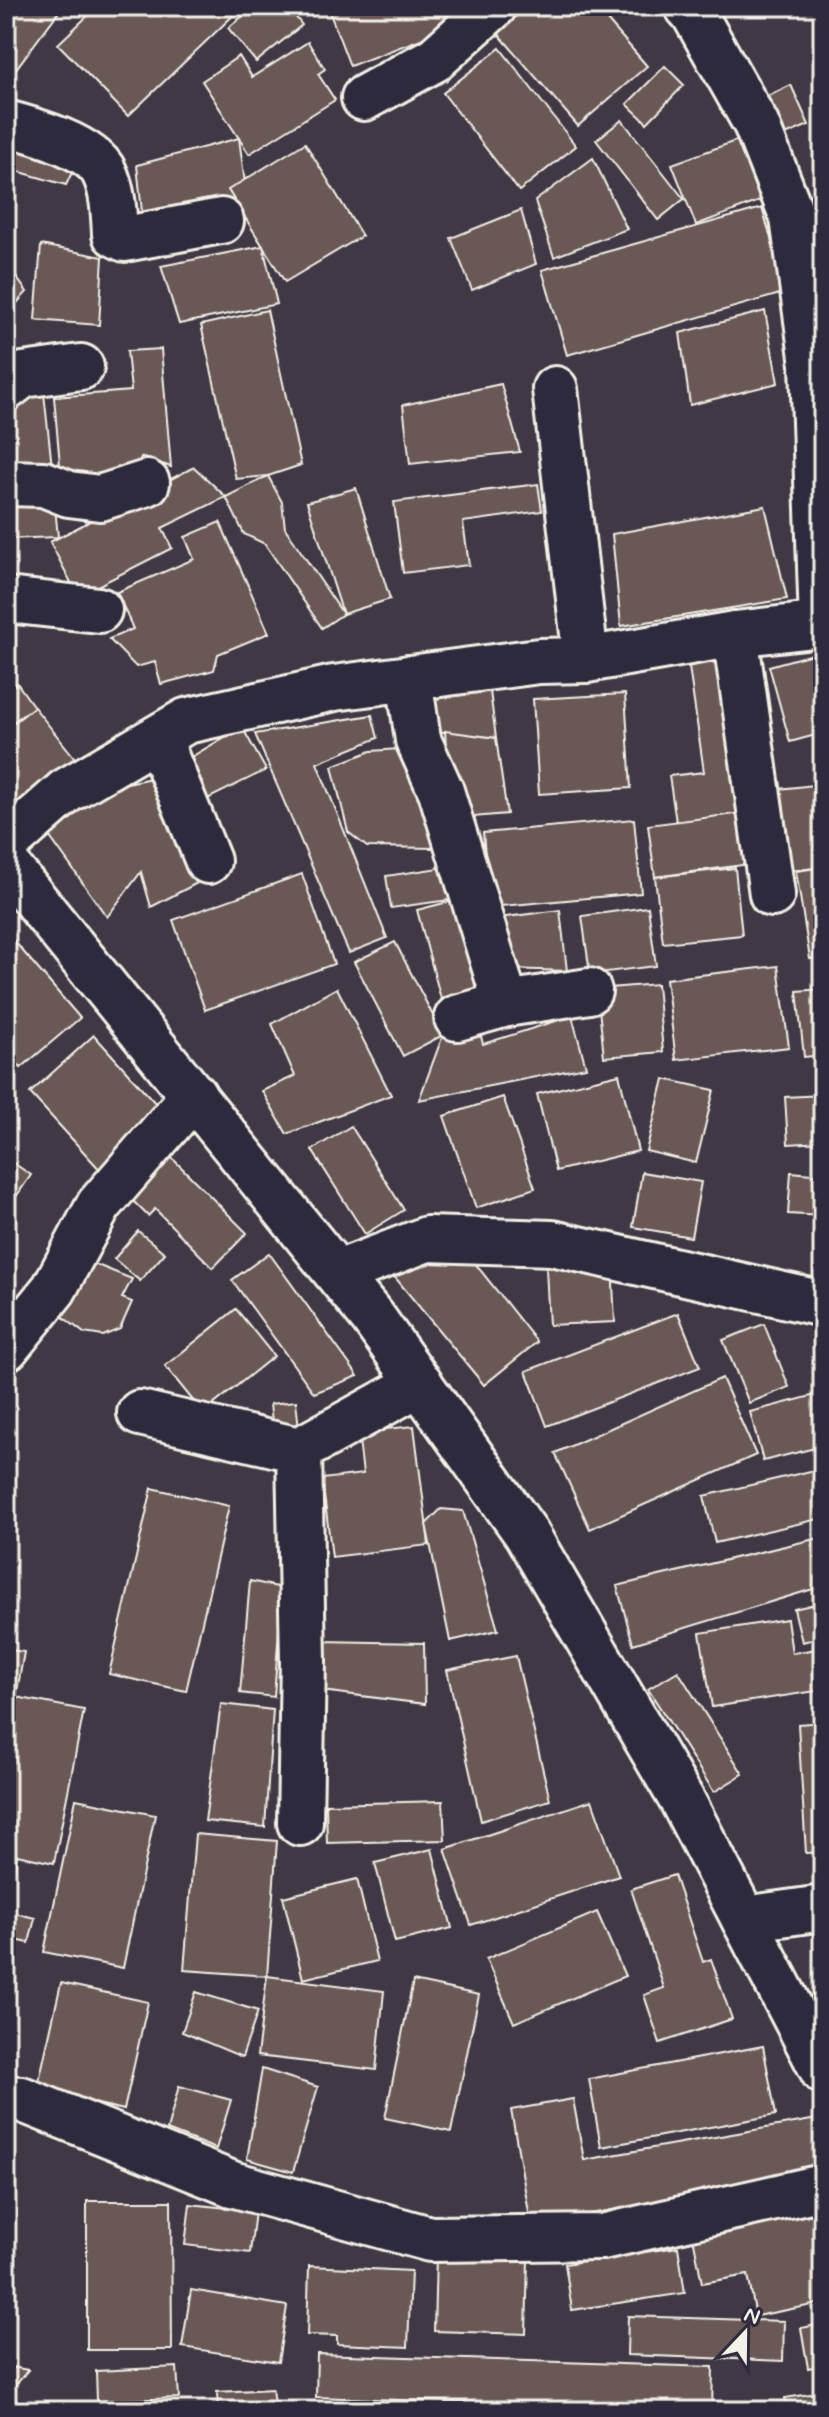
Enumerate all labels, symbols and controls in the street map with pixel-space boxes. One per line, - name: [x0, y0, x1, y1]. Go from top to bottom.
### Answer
- north arrow: [705, 2293, 785, 2373]
- text: N: [740, 2301, 764, 2332]

